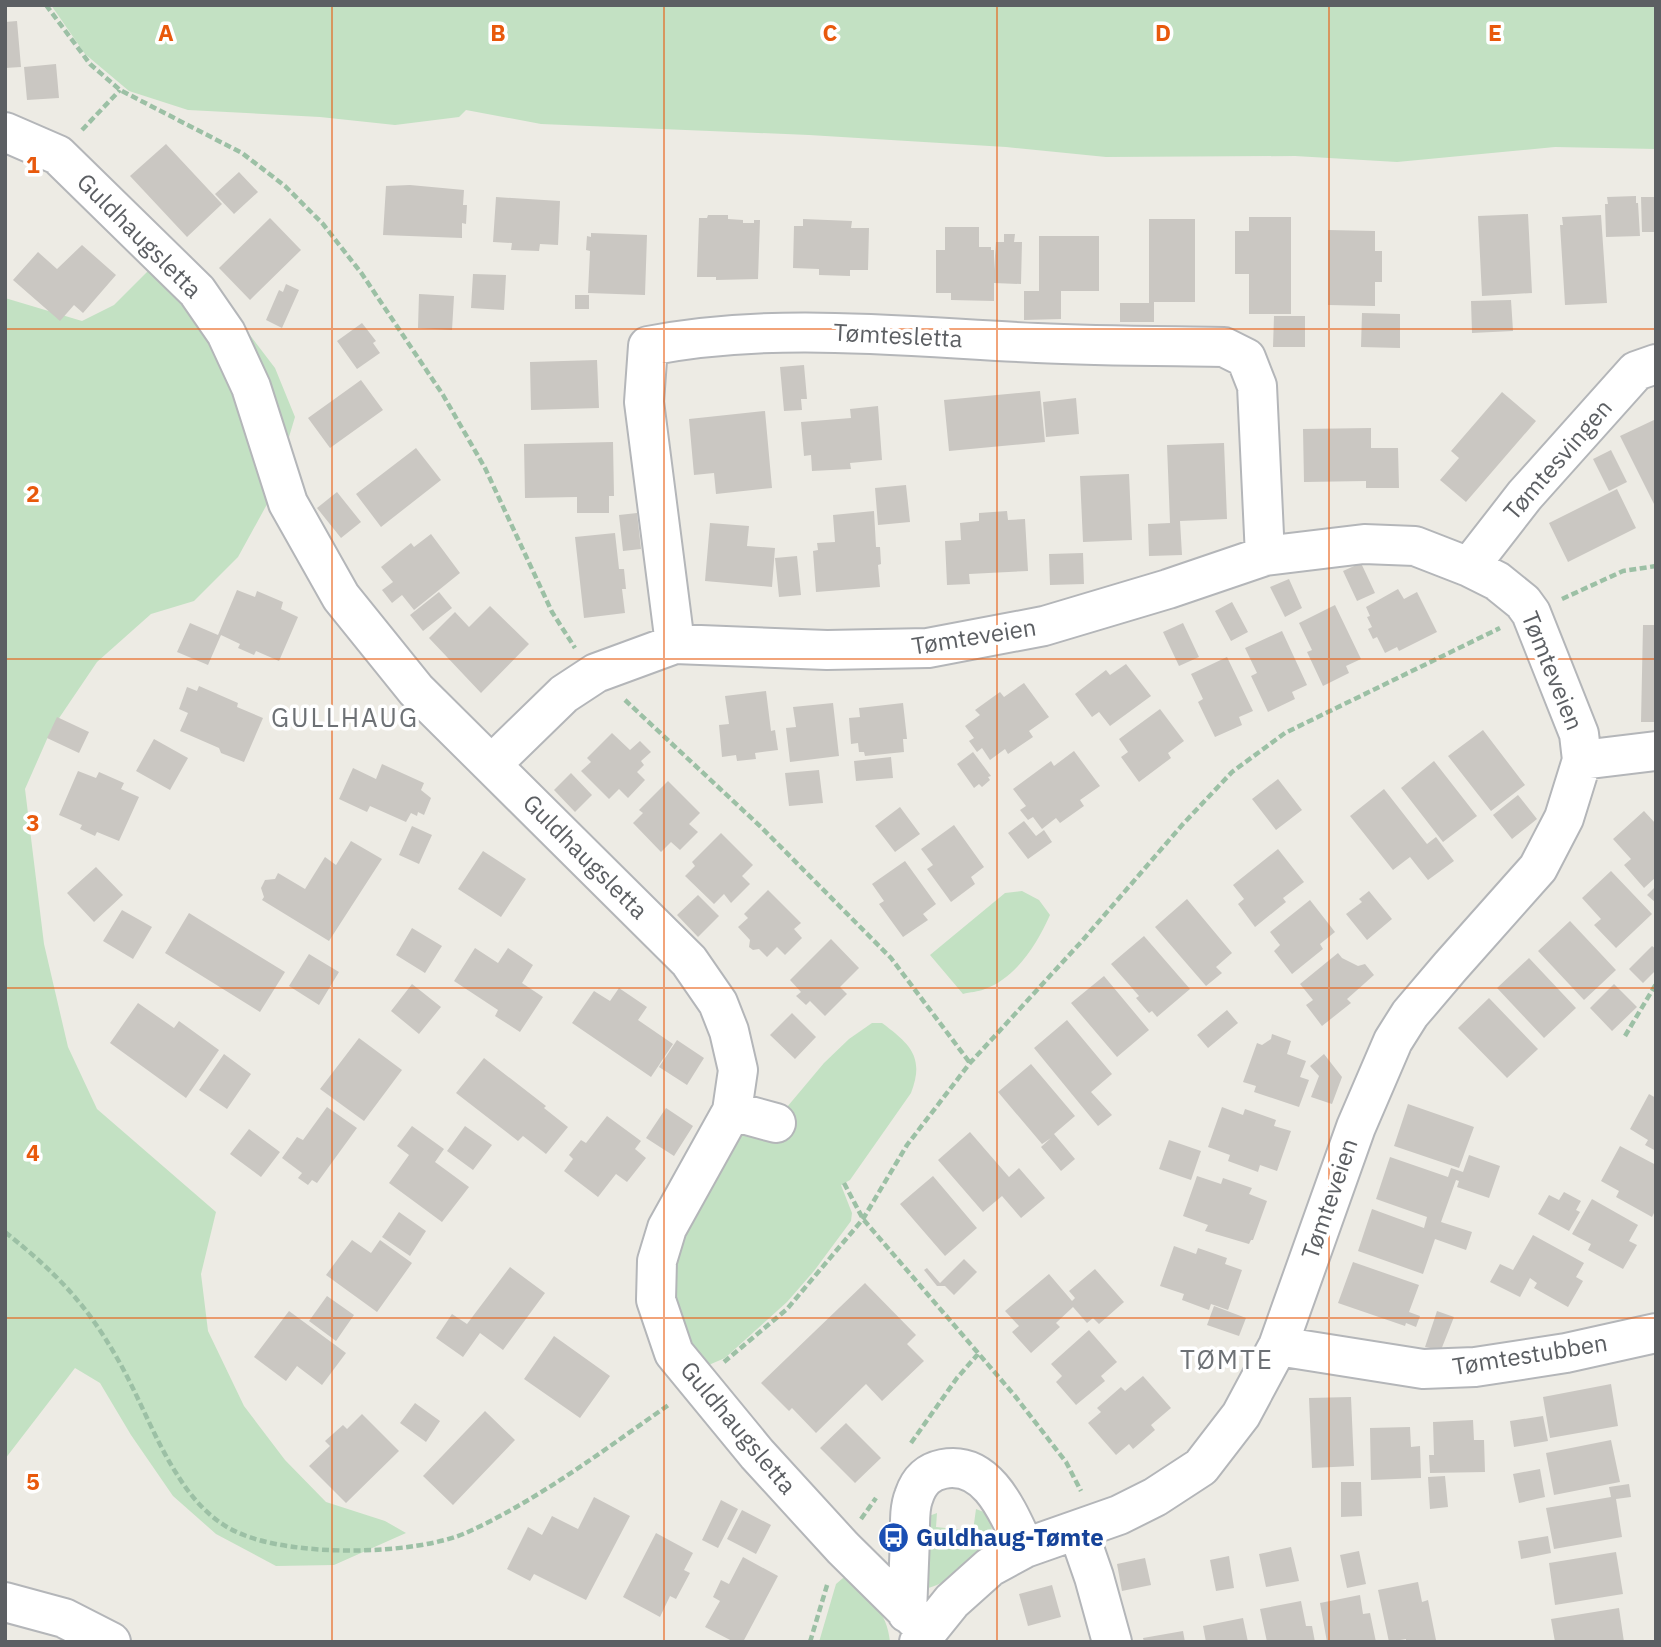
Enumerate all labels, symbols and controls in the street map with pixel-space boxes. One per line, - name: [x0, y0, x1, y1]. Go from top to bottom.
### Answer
- text: A: [158, 17, 174, 47]
- text: B: [490, 17, 506, 47]
- text: C: [823, 17, 838, 47]
- text: D: [1155, 17, 1171, 47]
- text: E: [1488, 17, 1502, 47]
- text: 1: [26, 149, 40, 179]
- street label: Guldhaugsletta: [70, 166, 209, 305]
- street label: Tømtesletta: [833, 316, 964, 354]
- street label: Tømtesvingen: [1496, 392, 1619, 527]
- text: 2: [26, 478, 40, 508]
- street label: Tømteveien: [1515, 606, 1591, 735]
- street label: Tømteveien: [909, 610, 1038, 662]
- district label: GULLHAUG: [271, 700, 419, 734]
- street label: Guldhaugsletta: [516, 787, 655, 926]
- text: 3: [26, 807, 40, 837]
- street label: Tømteveien: [1293, 1134, 1365, 1263]
- text: 4: [26, 1137, 40, 1167]
- street label: Tømtestubben: [1450, 1326, 1610, 1382]
- district label: TØMTE: [1180, 1342, 1274, 1376]
- street label: Guldhaugsletta: [674, 1354, 804, 1501]
- text: 5: [26, 1466, 40, 1496]
- bus stop icon: Guldhaug-Tømte: [876, 1521, 910, 1555]
- place label: Guldhaug-Tømte: [916, 1521, 1104, 1553]

